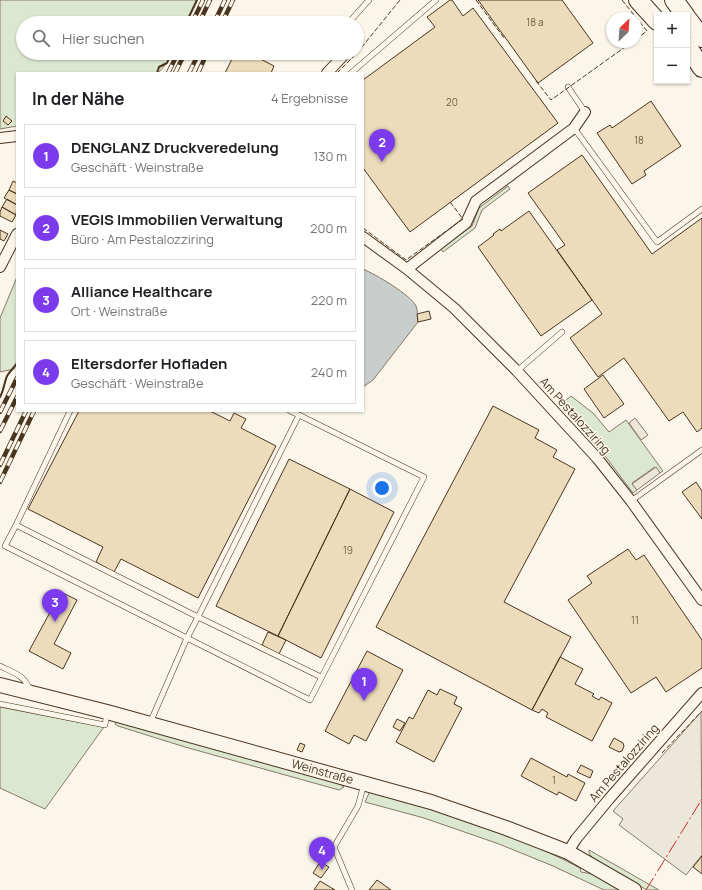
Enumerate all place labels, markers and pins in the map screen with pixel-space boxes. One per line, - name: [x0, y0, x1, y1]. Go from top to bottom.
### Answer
- pin: 2: [369, 129, 395, 162]
- pin: 3: [42, 589, 68, 622]
- pin: 1: [351, 668, 377, 701]
- pin: 4: [309, 837, 335, 870]

